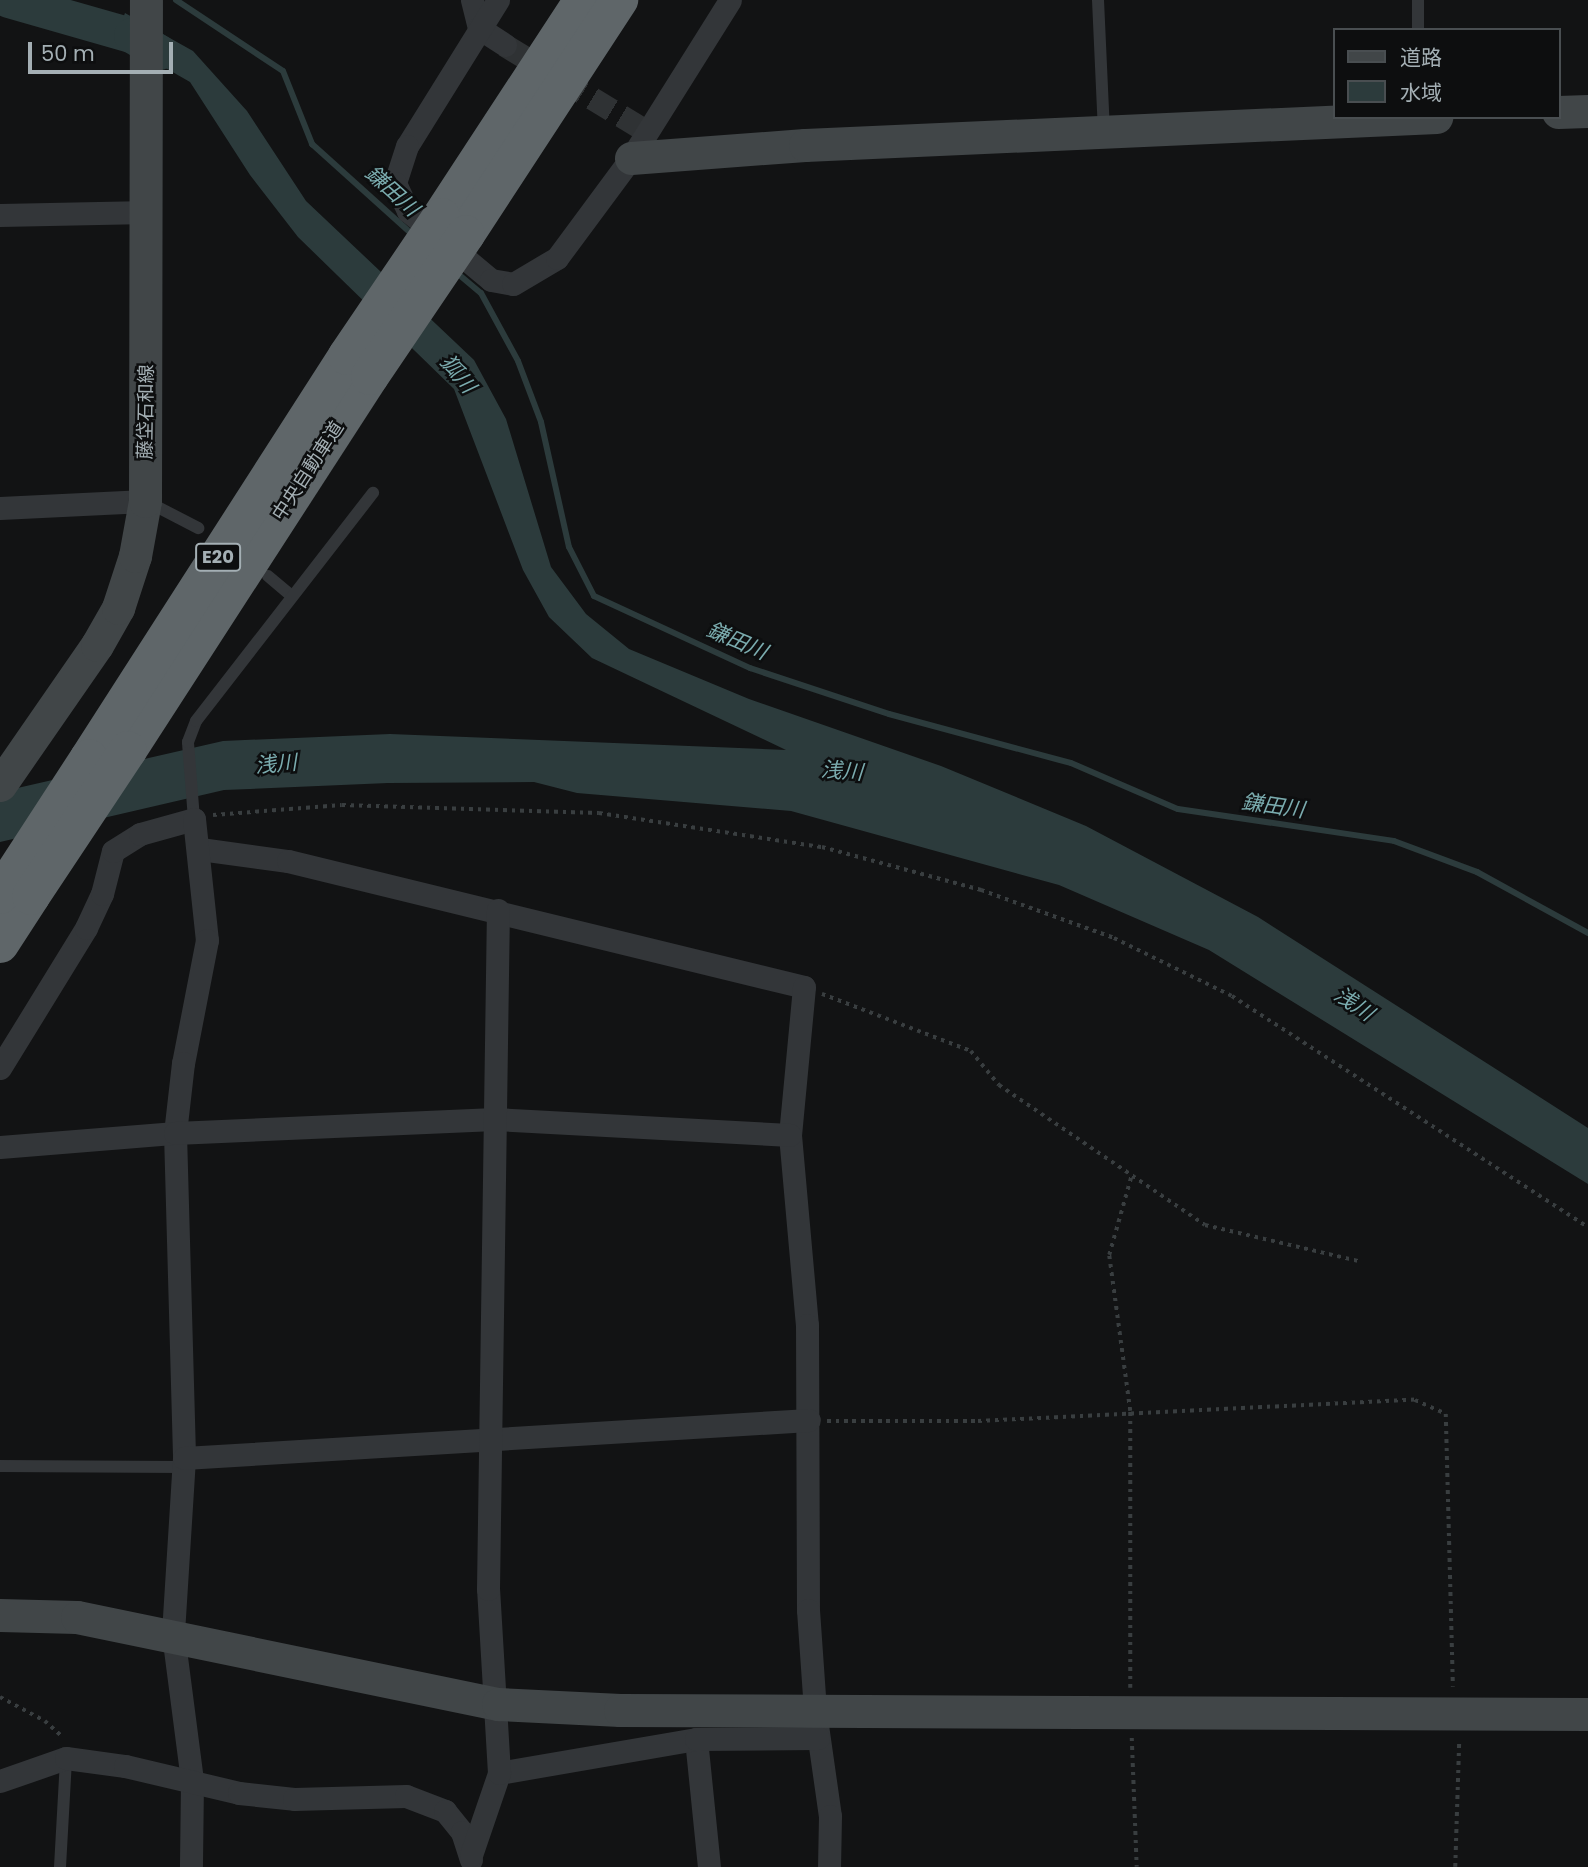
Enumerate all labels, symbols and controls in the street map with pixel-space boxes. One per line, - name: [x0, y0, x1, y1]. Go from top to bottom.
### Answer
- scale bar: [32, 28, 177, 72]
- legend: [1332, 28, 1560, 119]
- text: 50 m: [41, 39, 95, 68]
- text: 道路: [1400, 43, 1442, 72]
- text: 水域: [1400, 78, 1442, 107]
- water label: 鎌田川: [360, 161, 424, 221]
- water label: 狐川: [435, 350, 481, 398]
- street label: 藤垈石和線: [134, 364, 158, 460]
- street label: 中央自動車道: [267, 417, 349, 525]
- road number: E20: [194, 542, 242, 572]
- water label: 鎌田川: [703, 617, 771, 665]
- water label: 浅川: [254, 750, 298, 778]
- water label: 浅川: [820, 757, 864, 785]
- water label: 鎌田川: [1240, 789, 1306, 823]
- water label: 浅川: [1330, 982, 1378, 1026]

